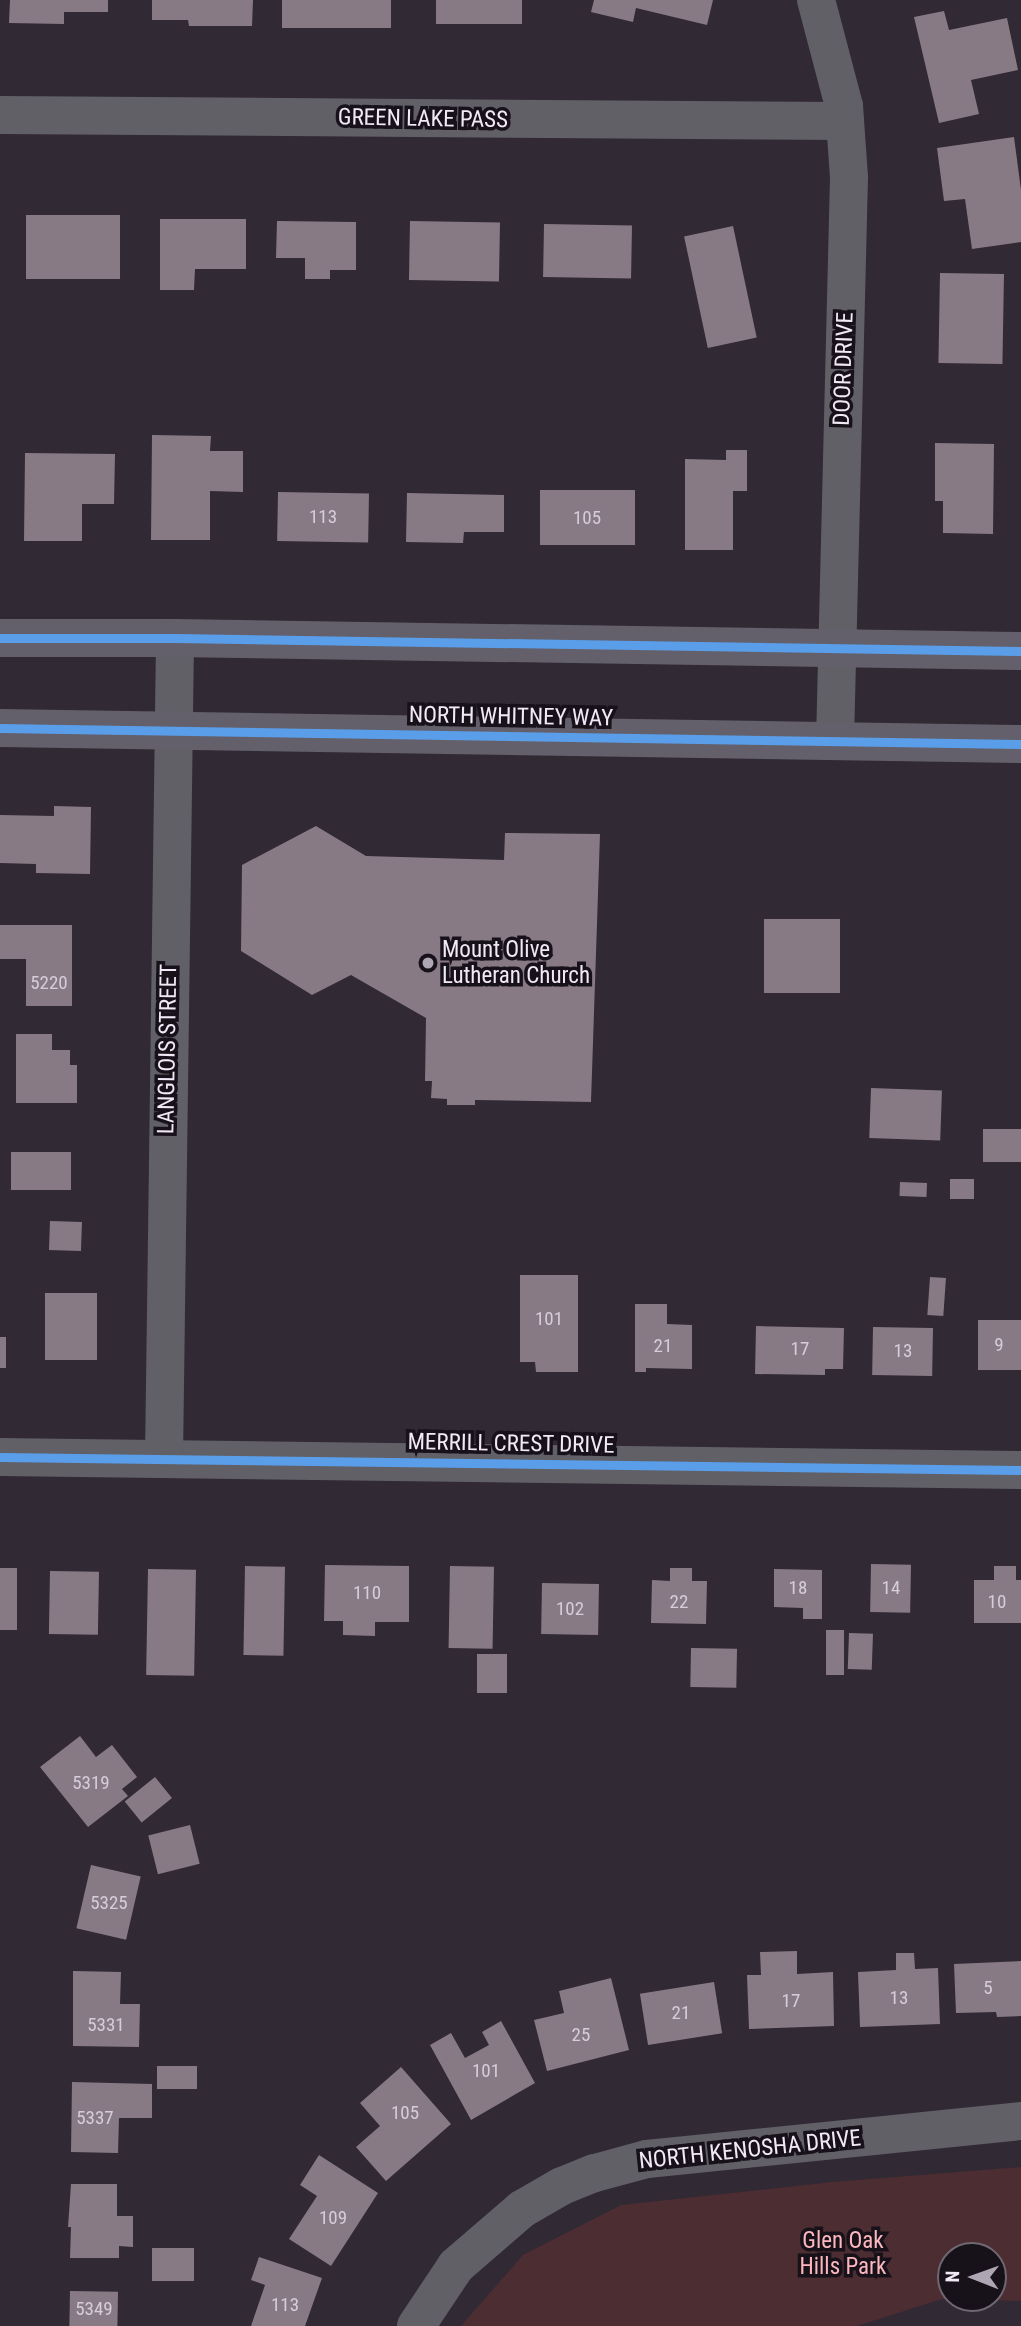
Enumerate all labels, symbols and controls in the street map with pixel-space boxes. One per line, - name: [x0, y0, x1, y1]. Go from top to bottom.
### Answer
- street label: GREEN LAKE PASS: [338, 104, 508, 134]
- street label: DOOR DRIVE: [828, 312, 860, 426]
- house number: 113: [309, 506, 337, 528]
- house number: 105: [573, 507, 601, 529]
- street label: NORTH WHITNEY WAY: [409, 701, 613, 733]
- place label: Mount Olive Lutheran Church: [442, 936, 590, 990]
- marker: Mount Olive Lutheran Church: [420, 955, 436, 971]
- street label: LANGLOIS STREET: [153, 964, 183, 1134]
- house number: 5220: [30, 972, 68, 994]
- house number: 101: [535, 1308, 563, 1330]
- house number: 9: [994, 1334, 1004, 1356]
- house number: 21: [654, 1335, 672, 1357]
- house number: 17: [791, 1338, 809, 1360]
- house number: 13: [894, 1340, 912, 1362]
- street label: MERRILL CREST DRIVE: [407, 1428, 615, 1460]
- house number: 18: [789, 1577, 807, 1599]
- house number: 14: [882, 1577, 900, 1599]
- house number: 110: [353, 1582, 381, 1604]
- house number: 22: [670, 1591, 688, 1613]
- house number: 10: [988, 1591, 1006, 1613]
- house number: 102: [556, 1598, 584, 1620]
- house number: 5319: [72, 1772, 110, 1794]
- house number: 5325: [90, 1892, 128, 1914]
- house number: 5: [983, 1977, 993, 1999]
- house number: 13: [890, 1987, 908, 2009]
- house number: 17: [782, 1990, 800, 2012]
- house number: 21: [672, 2002, 690, 2024]
- house number: 5331: [87, 2014, 125, 2036]
- house number: 25: [572, 2024, 590, 2046]
- house number: 101: [472, 2060, 500, 2082]
- house number: 105: [391, 2102, 419, 2124]
- house number: 5337: [76, 2107, 114, 2129]
- street label: NORTH KENOSHA DRIVE: [638, 2125, 862, 2175]
- house number: 109: [319, 2207, 347, 2229]
- park label: Glen Oak Hills Park: [800, 2227, 886, 2281]
- north arrow: [937, 2242, 1007, 2312]
- text: N: [941, 2271, 964, 2283]
- house number: 113: [271, 2294, 299, 2316]
- house number: 5349: [75, 2298, 113, 2320]

